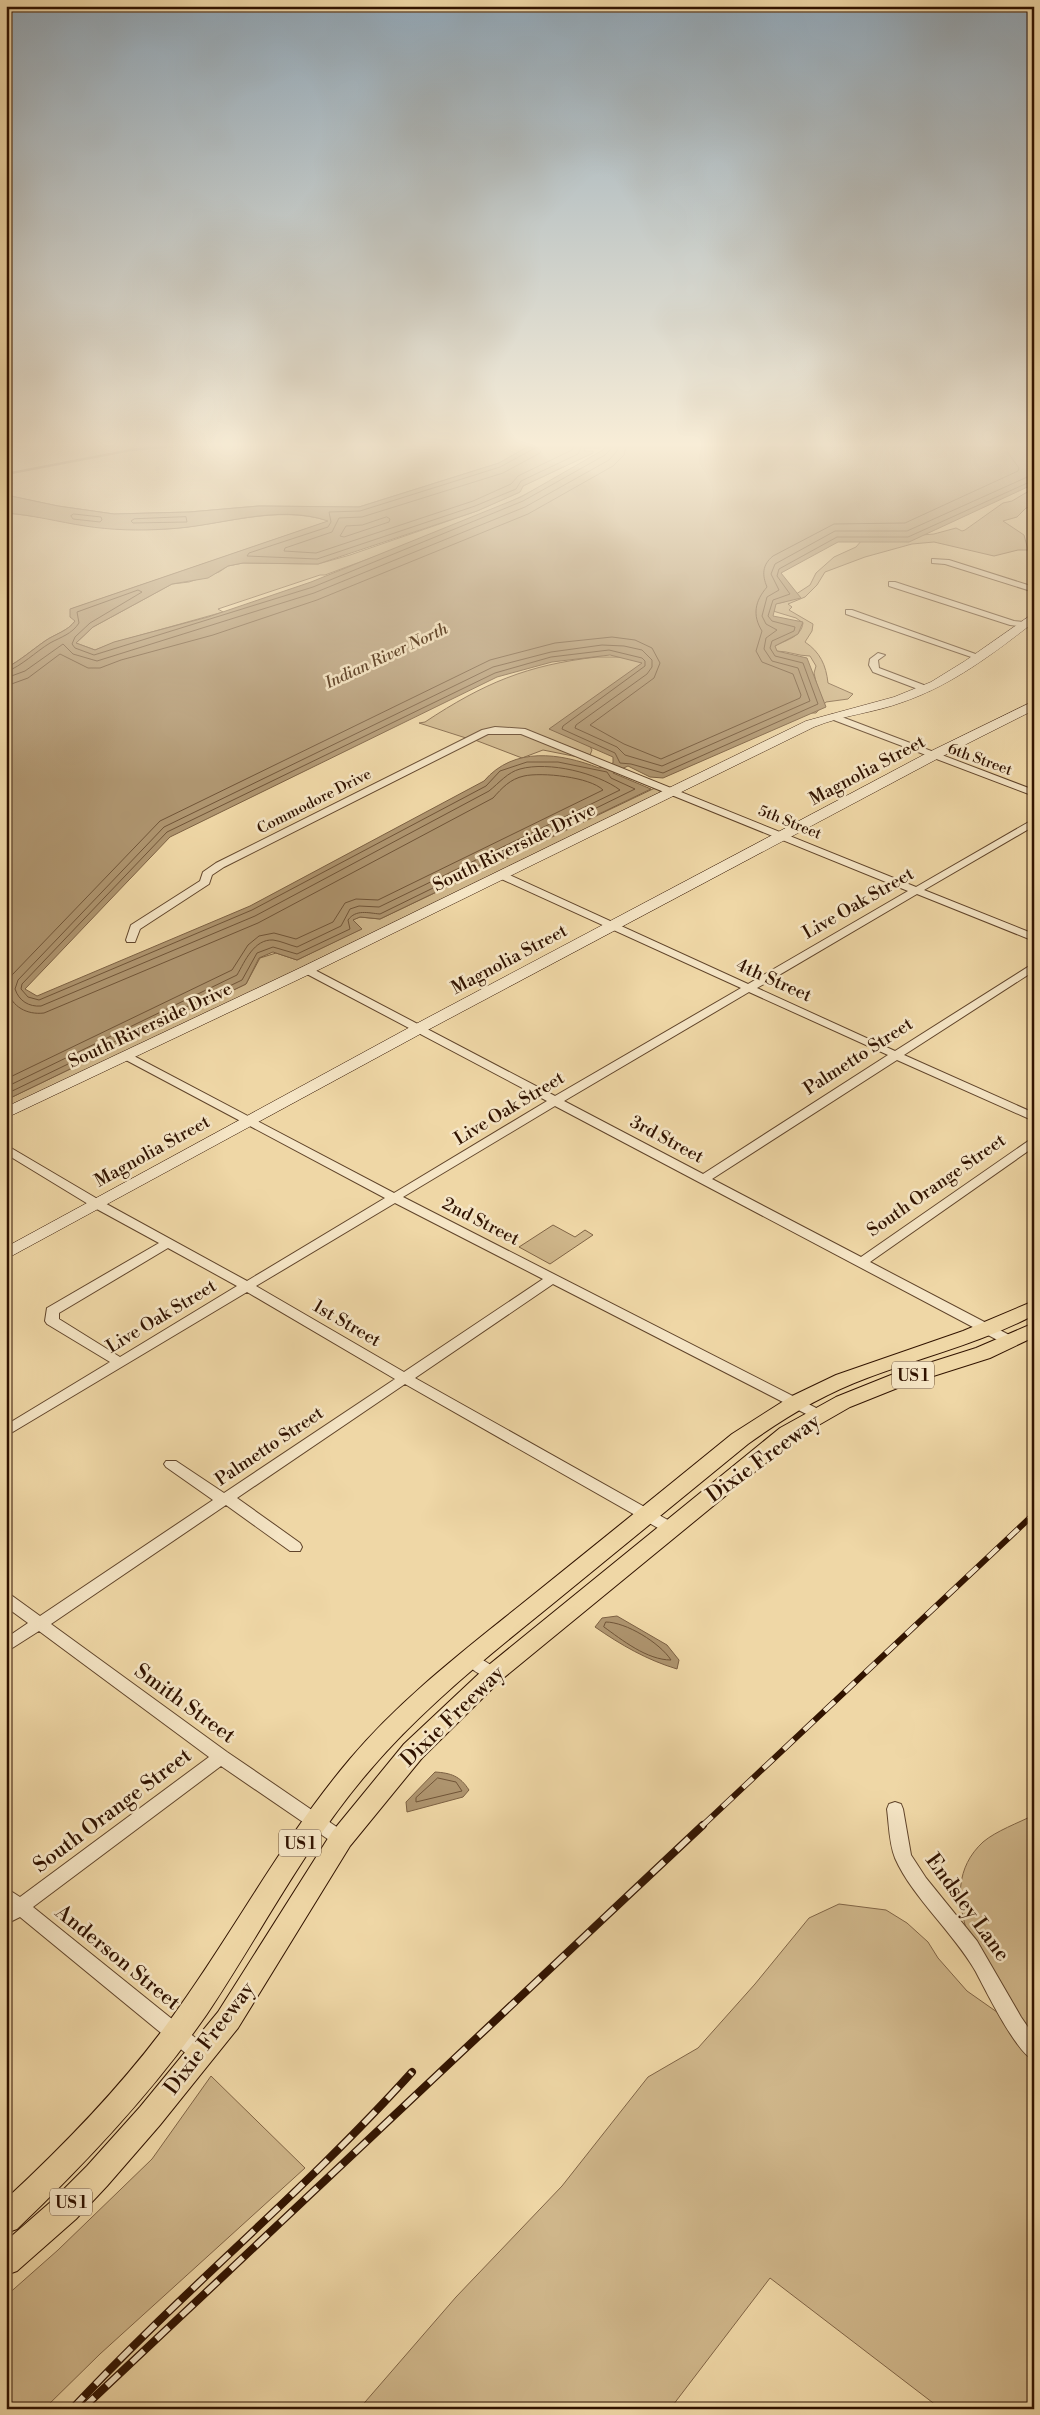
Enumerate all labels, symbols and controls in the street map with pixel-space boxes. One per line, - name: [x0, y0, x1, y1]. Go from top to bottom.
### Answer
- water label: Indian River North: [321, 619, 451, 693]
- street label: Magnolia Street: [805, 730, 930, 811]
- street label: 6th Street: [945, 739, 1015, 780]
- street label: Commodore Drive: [254, 764, 375, 838]
- street label: South Riverside Drive: [429, 798, 599, 897]
- street label: 5th Street: [755, 801, 825, 844]
- street label: Live Oak Street: [799, 862, 918, 945]
- street label: Magnolia Street: [447, 919, 572, 1000]
- street label: 4th Street: [732, 954, 816, 1008]
- street label: South Riverside Drive: [65, 977, 236, 1074]
- street label: Palmetto Street: [799, 1012, 918, 1100]
- street label: Live Oak Street: [450, 1066, 569, 1150]
- street label: Magnolia Street: [91, 1110, 214, 1193]
- street label: 3rd Street: [626, 1110, 708, 1169]
- street label: South Orange Street: [862, 1129, 1011, 1242]
- street label: 2nd Street: [438, 1192, 524, 1251]
- street label: Live Oak Street: [102, 1274, 221, 1358]
- street label: 1st Street: [309, 1295, 385, 1352]
- road number: US 1: [892, 1362, 934, 1388]
- street label: Palmetto Street: [211, 1401, 328, 1491]
- street label: Dixie Freeway: [701, 1408, 826, 1509]
- street label: Smith Street: [129, 1658, 241, 1750]
- street label: Dixie Freeway: [395, 1660, 511, 1773]
- street label: South Orange Street: [28, 1742, 197, 1879]
- road number: US 1: [279, 1830, 321, 1856]
- street label: Endsley Lane: [919, 1849, 1015, 1967]
- street label: Anderson Street: [49, 1899, 186, 2017]
- street label: Dixie Freeway: [159, 1976, 261, 2100]
- road number: US 1: [50, 2188, 92, 2216]

